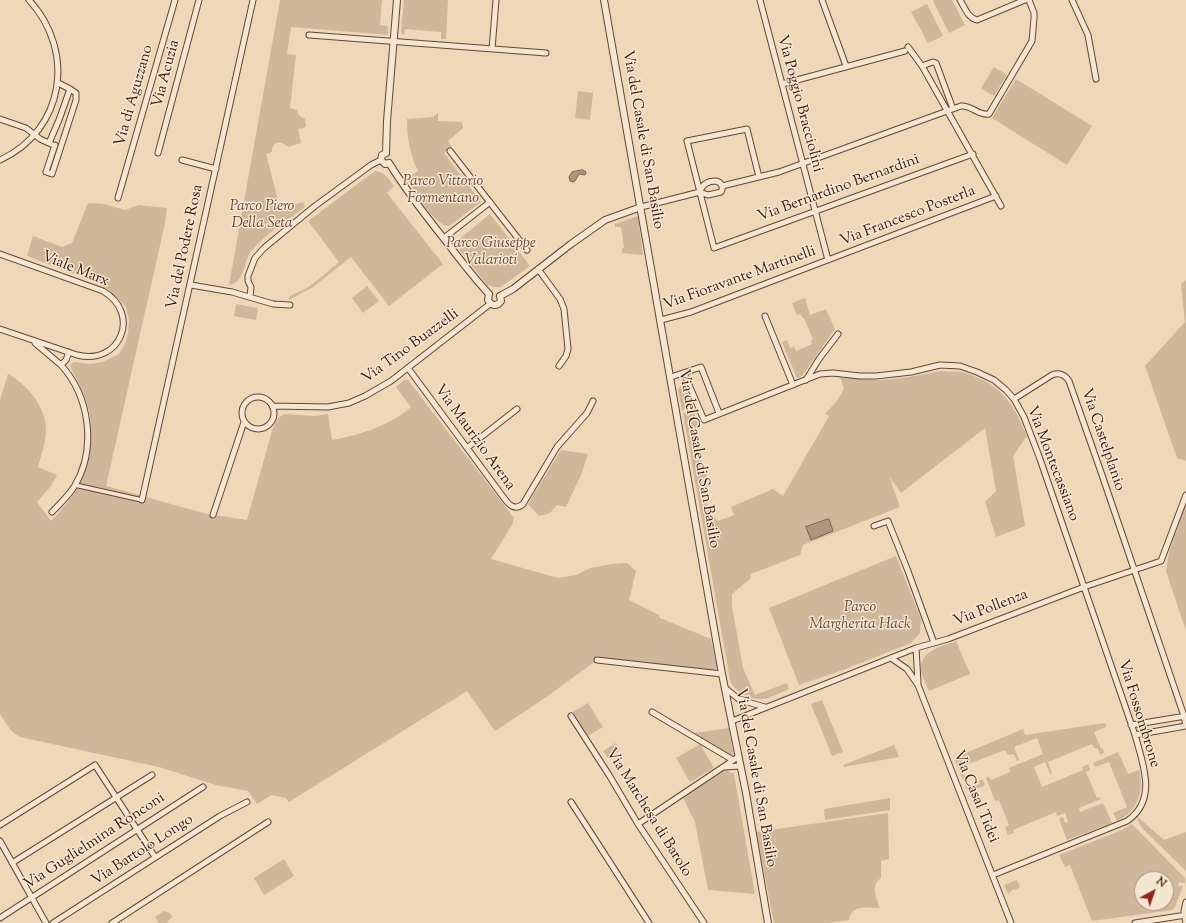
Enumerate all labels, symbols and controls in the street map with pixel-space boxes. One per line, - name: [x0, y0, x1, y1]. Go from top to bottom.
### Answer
- street label: Via Poggio Bracciolini: [772, 34, 826, 174]
- street label: Via Acuzia: [149, 38, 185, 110]
- street label: Via di Aguzzano: [112, 43, 158, 149]
- street label: Via del Casale di San Basilio: [617, 49, 667, 231]
- street label: Via Bernardino Bernardini: [756, 151, 922, 227]
- park label: Parco Vittorio Formentano: [403, 173, 483, 208]
- street label: Via del Podere Rosa: [164, 183, 208, 311]
- street label: Via Francesco Posterla: [838, 183, 978, 251]
- park label: Parco Piero Della Seta: [230, 198, 294, 233]
- park label: Parco Giuseppe Valarioti: [446, 235, 536, 270]
- street label: Via Fioravante Martinelli: [661, 243, 819, 315]
- street label: Viale Marx: [39, 248, 111, 292]
- street label: Via Tino Buazzelli: [359, 306, 463, 388]
- street label: Via del Casale di San Basilio: [673, 368, 723, 550]
- street label: Via Maurizio Arena: [430, 382, 518, 494]
- street label: Via Castelplanio: [1076, 387, 1128, 493]
- street label: Via Montecassiano: [1022, 404, 1082, 524]
- street label: Via Pollenza: [951, 587, 1031, 631]
- park label: Parco Margherita Hack: [809, 599, 911, 634]
- street label: Via Fossombrone: [1113, 658, 1163, 770]
- street label: Via del Casale di San Basilio: [730, 687, 780, 869]
- street label: Via Marchesa di Barolo: [601, 745, 695, 881]
- street label: Via Casal Tidei: [948, 748, 1002, 846]
- street label: Via Guglielmina Ronconi: [21, 790, 169, 894]
- street label: Via Bartolo Longo: [89, 811, 197, 891]
- north arrow: [1134, 871, 1174, 911]
- text: N: [1153, 874, 1170, 892]

